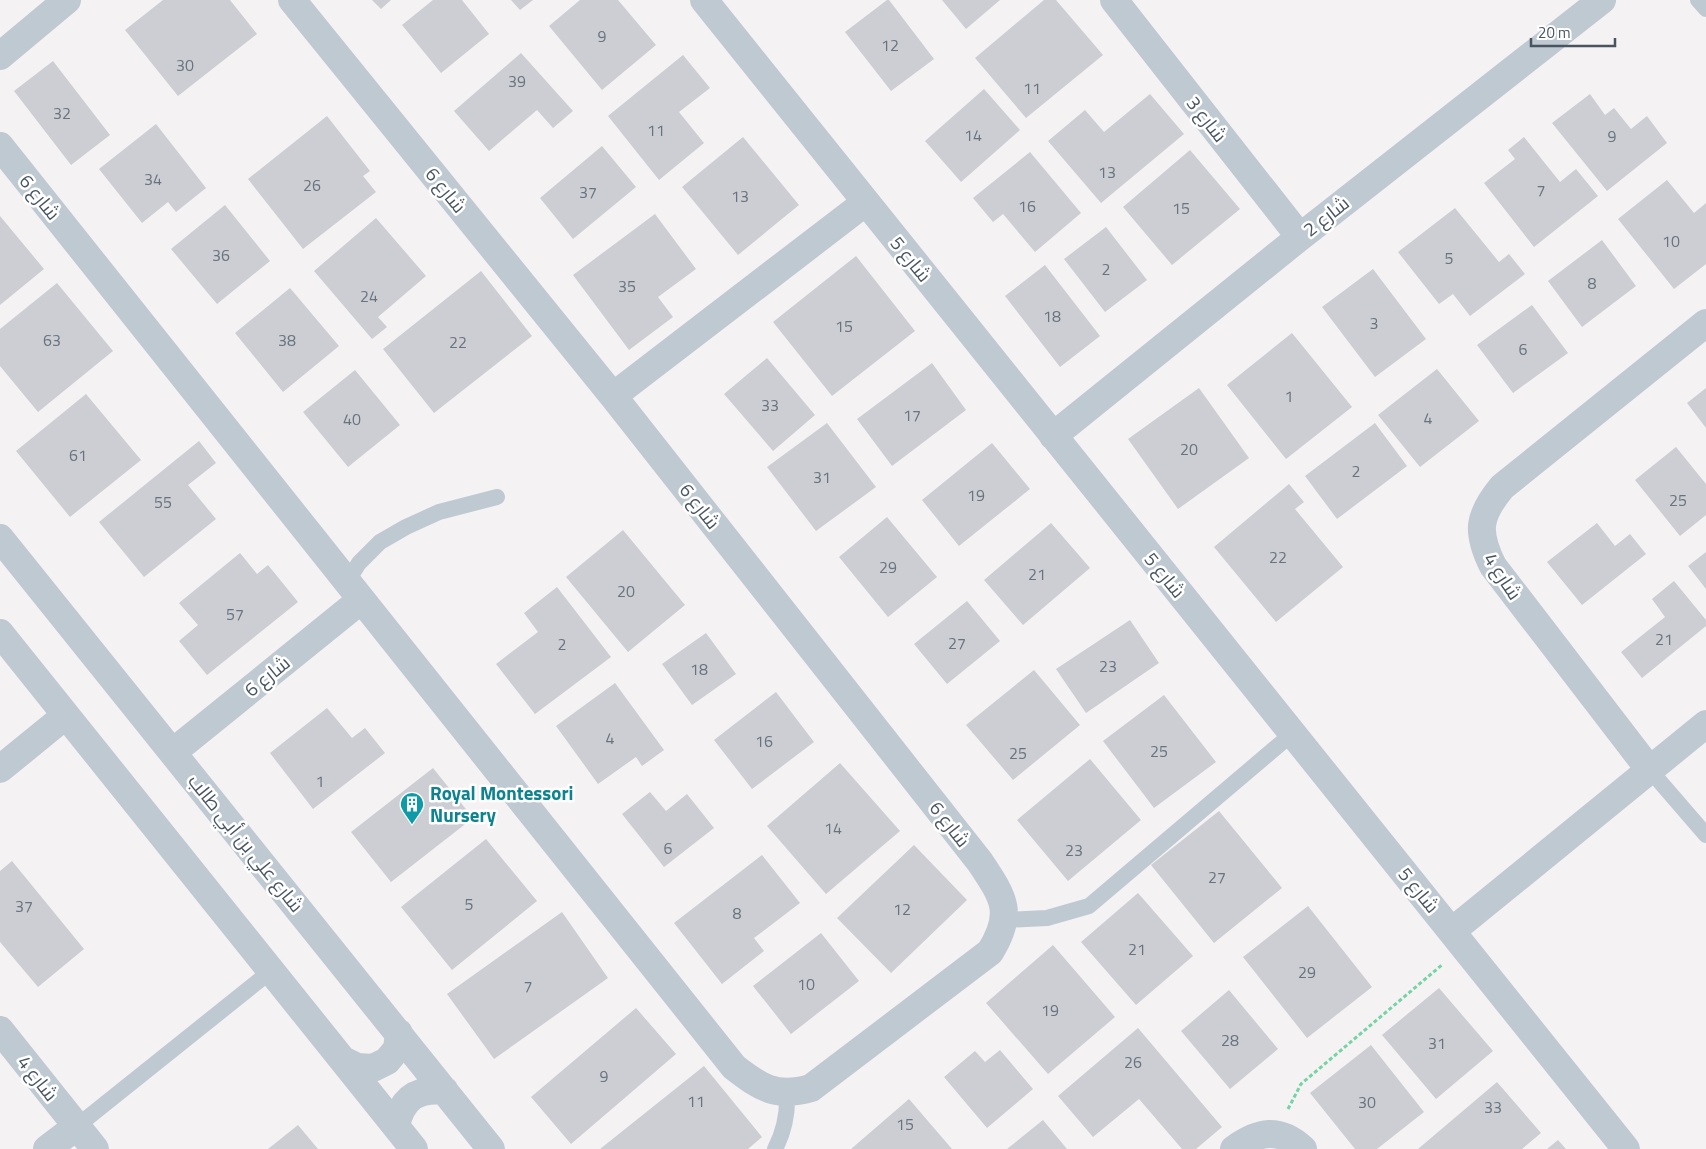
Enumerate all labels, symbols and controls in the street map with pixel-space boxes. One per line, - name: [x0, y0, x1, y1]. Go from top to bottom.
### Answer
- scale bar: [1531, 15, 1615, 47]
- text: 20 m: [1538, 21, 1571, 44]
- house number: 9: [598, 24, 607, 48]
- house number: 12: [881, 33, 899, 57]
- house number: 30: [176, 53, 194, 77]
- house number: 39: [508, 69, 526, 93]
- house number: 11: [1023, 76, 1041, 100]
- street label: شارع 3: [1180, 89, 1235, 148]
- house number: 32: [53, 101, 71, 125]
- house number: 11: [647, 118, 665, 142]
- house number: 14: [964, 123, 982, 147]
- house number: 9: [1608, 124, 1617, 148]
- house number: 13: [1098, 160, 1116, 184]
- street label: شارع 6: [419, 161, 474, 219]
- house number: 34: [144, 167, 162, 191]
- street label: شارع 6: [13, 168, 68, 226]
- house number: 26: [303, 173, 321, 197]
- house number: 7: [1537, 178, 1545, 202]
- house number: 37: [579, 180, 597, 204]
- house number: 13: [731, 184, 749, 208]
- street label: شارع 2: [1296, 188, 1355, 243]
- house number: 16: [1018, 194, 1036, 218]
- house number: 15: [1172, 196, 1190, 220]
- house number: 10: [1662, 229, 1680, 253]
- street label: شارع 5: [884, 230, 939, 288]
- house number: 36: [212, 243, 230, 267]
- house number: 5: [1445, 246, 1454, 270]
- house number: 2: [1102, 257, 1110, 281]
- house number: 8: [1588, 271, 1597, 295]
- house number: 35: [618, 274, 636, 298]
- house number: 24: [360, 284, 378, 308]
- house number: 18: [1043, 304, 1061, 328]
- house number: 3: [1370, 311, 1378, 335]
- house number: 15: [835, 314, 853, 338]
- house number: 63: [43, 328, 61, 352]
- house number: 38: [278, 328, 296, 352]
- house number: 22: [449, 330, 467, 354]
- house number: 6: [1519, 337, 1528, 361]
- house number: 1: [1285, 384, 1293, 408]
- house number: 33: [761, 393, 779, 417]
- house number: 17: [903, 403, 921, 427]
- house number: 4: [1424, 406, 1433, 430]
- house number: 40: [343, 407, 361, 431]
- house number: 20: [1180, 437, 1198, 461]
- house number: 61: [69, 443, 87, 467]
- house number: 2: [1352, 459, 1360, 483]
- house number: 31: [813, 465, 831, 489]
- street label: شارع 6: [673, 476, 728, 535]
- house number: 19: [967, 483, 985, 507]
- house number: 25: [1669, 488, 1687, 512]
- house number: 55: [154, 490, 172, 514]
- house number: 22: [1269, 545, 1287, 569]
- street label: شارع 5: [1138, 546, 1193, 604]
- street label: شارع 4: [1477, 546, 1530, 605]
- house number: 29: [879, 555, 897, 579]
- house number: 21: [1028, 562, 1046, 586]
- house number: 20: [617, 579, 635, 603]
- house number: 57: [226, 602, 244, 626]
- house number: 21: [1655, 627, 1673, 651]
- house number: 27: [948, 631, 966, 655]
- house number: 2: [558, 632, 566, 656]
- street label: شارع 6: [238, 648, 296, 703]
- house number: 23: [1099, 654, 1117, 678]
- house number: 18: [690, 657, 708, 681]
- house number: 4: [606, 726, 615, 750]
- house number: 16: [755, 729, 773, 753]
- house number: 25: [1150, 739, 1168, 763]
- house number: 25: [1009, 741, 1027, 765]
- street label: شارع علي بن أبي طالب: [181, 767, 311, 919]
- house number: 1: [316, 769, 324, 793]
- place label: Royal Montessori Nursery: [430, 778, 573, 829]
- building icon: Royal Montessori Nursery: [399, 791, 425, 825]
- street label: شارع 6: [923, 794, 978, 853]
- house number: 14: [824, 816, 842, 840]
- house number: 6: [664, 836, 673, 860]
- house number: 23: [1065, 838, 1083, 862]
- street label: شارع 5: [1392, 861, 1447, 919]
- house number: 27: [1208, 865, 1226, 889]
- house number: 5: [465, 892, 474, 916]
- house number: 37: [15, 894, 33, 918]
- house number: 12: [893, 897, 911, 921]
- house number: 8: [733, 901, 742, 925]
- house number: 21: [1128, 937, 1146, 961]
- house number: 29: [1298, 960, 1316, 984]
- house number: 10: [797, 972, 815, 996]
- house number: 7: [524, 974, 532, 998]
- house number: 19: [1041, 998, 1059, 1022]
- house number: 28: [1221, 1028, 1239, 1052]
- house number: 31: [1428, 1031, 1446, 1055]
- street label: شارع 4: [11, 1048, 66, 1107]
- house number: 26: [1124, 1050, 1142, 1074]
- house number: 9: [600, 1064, 609, 1088]
- house number: 11: [687, 1089, 705, 1113]
- house number: 30: [1358, 1090, 1376, 1114]
- house number: 33: [1484, 1095, 1502, 1119]
- house number: 15: [896, 1112, 914, 1136]

